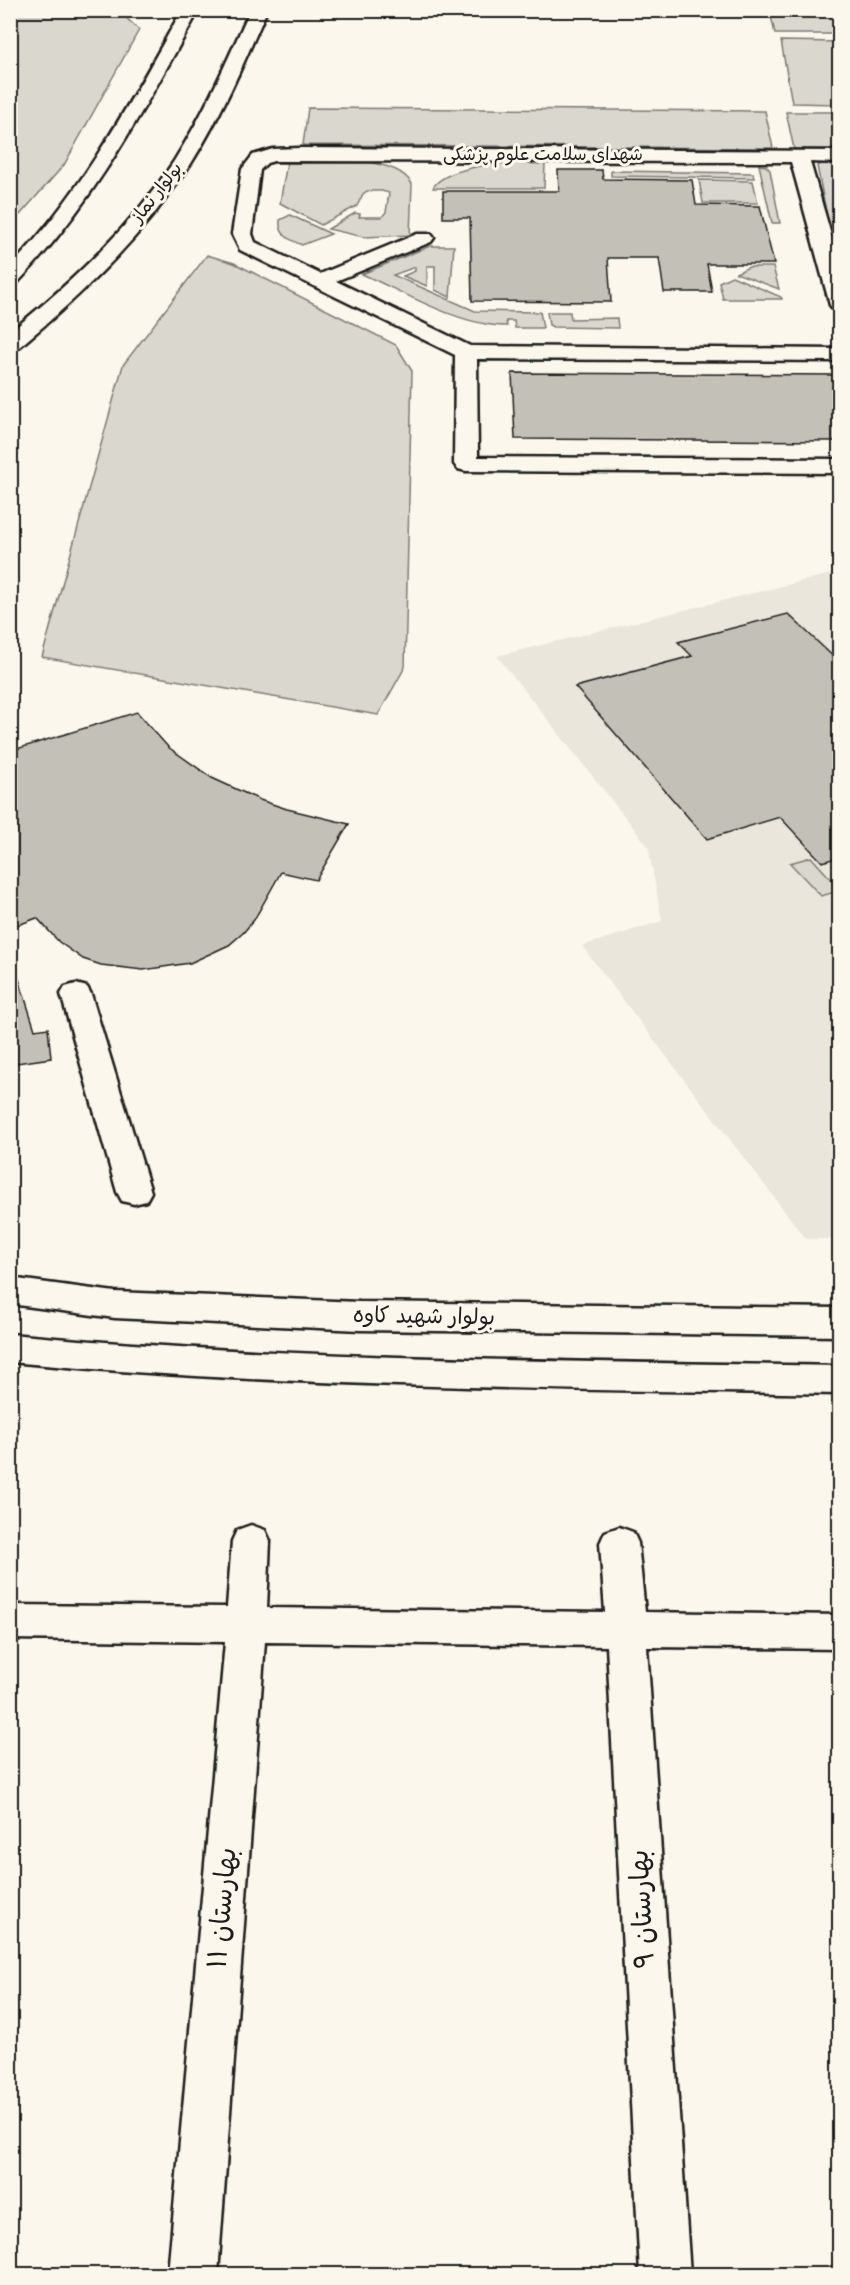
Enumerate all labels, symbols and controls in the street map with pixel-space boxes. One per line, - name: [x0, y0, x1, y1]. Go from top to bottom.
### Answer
- street label: شهدای سلامت علوم پزشکی: [443, 143, 643, 168]
- street label: بولوار نماز: [124, 158, 188, 230]
- street label: بولوار شهید کاوه: [353, 1302, 495, 1332]
- street label: بهارستان ۱۱: [200, 1846, 246, 1970]
- street label: بهارستان ۹: [622, 1849, 664, 1969]

